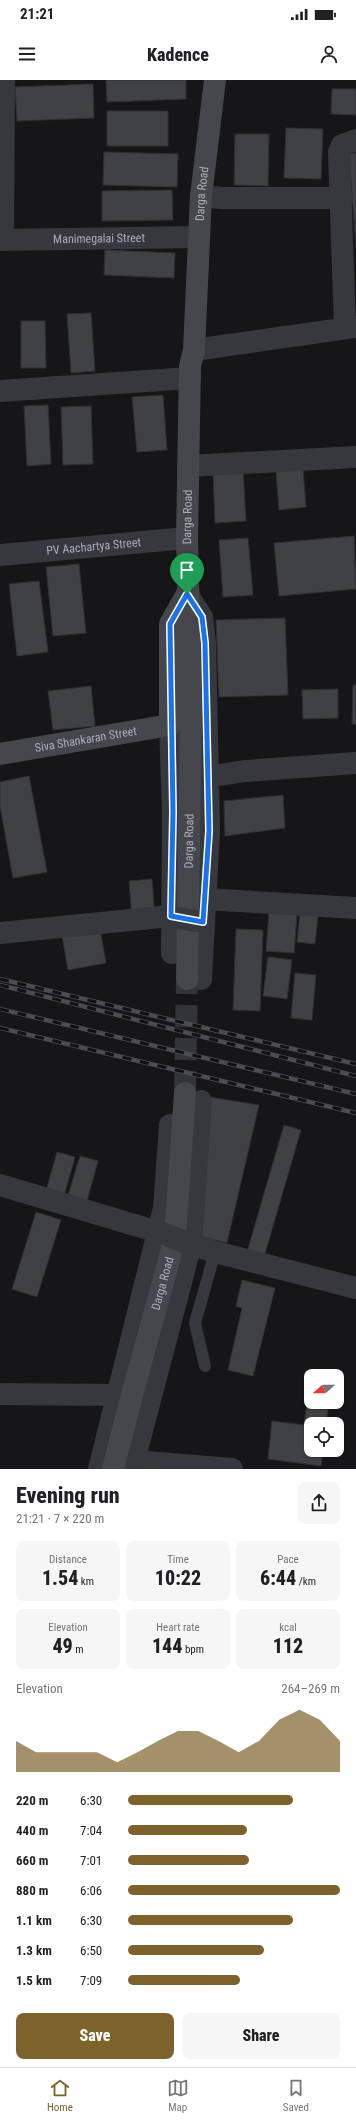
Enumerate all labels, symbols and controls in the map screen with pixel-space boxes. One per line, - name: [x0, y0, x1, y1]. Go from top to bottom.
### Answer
- text: 21:21: [20, 5, 54, 23]
- icon: menu: [16, 43, 38, 65]
- icon: person: [318, 43, 340, 65]
- text: Kadence: [147, 44, 209, 65]
- street label: Darga Road: [193, 166, 212, 221]
- street label: Manimegalai Street: [53, 231, 146, 246]
- street label: Darga Road: [180, 490, 195, 545]
- street label: PV Aachartya Street: [46, 535, 142, 558]
- pin: [170, 553, 204, 594]
- icon: arrive: [176, 559, 198, 581]
- street label: Siva Shankaran Street: [34, 724, 138, 755]
- street label: Darga Road: [182, 814, 196, 868]
- street label: Darga Road: [149, 1255, 177, 1312]
- north arrow: [304, 1369, 344, 1409]
- map controls: [304, 1369, 344, 1457]
- button: locate: [304, 1417, 344, 1457]
- button: share: [298, 1482, 340, 1524]
- text: Evening run: [16, 1483, 120, 1508]
- text: 21:21 · 7 × 220 m: [16, 1511, 104, 1526]
- text: Distance: [49, 1553, 87, 1566]
- text: Time: [167, 1553, 189, 1566]
- text: Pace: [277, 1553, 299, 1566]
- text: 1.54: [42, 1566, 78, 1590]
- text: 10:22: [155, 1566, 201, 1590]
- text: 6:44: [260, 1566, 296, 1590]
- text: km: [78, 1575, 94, 1588]
- text: /km: [296, 1575, 316, 1588]
- text: Elevation: [48, 1621, 88, 1634]
- text: Heart rate: [156, 1621, 200, 1634]
- text: kcal: [279, 1621, 297, 1634]
- text: 49: [52, 1634, 73, 1658]
- text: 144: [152, 1634, 182, 1658]
- text: 112: [273, 1634, 303, 1658]
- text: m: [73, 1643, 84, 1656]
- text: bpm: [182, 1643, 204, 1656]
- text: Elevation: [16, 1681, 63, 1696]
- text: 264–269 m: [281, 1681, 340, 1696]
- text: 220 m: [16, 1793, 48, 1808]
- text: 6:30: [80, 1793, 102, 1808]
- text: 440 m: [16, 1823, 48, 1838]
- text: 7:04: [80, 1823, 102, 1838]
- text: 660 m: [16, 1853, 48, 1868]
- text: 7:01: [80, 1853, 102, 1868]
- text: 880 m: [16, 1883, 48, 1898]
- text: 6:06: [80, 1883, 102, 1898]
- text: 1.1 km: [16, 1913, 52, 1928]
- text: 6:30: [80, 1913, 102, 1928]
- text: 1.3 km: [16, 1943, 52, 1958]
- text: 6:50: [80, 1943, 102, 1958]
- text: 1.5 km: [16, 1973, 52, 1988]
- text: 7:09: [80, 1973, 102, 1988]
- button: Save: [16, 2013, 174, 2059]
- button: Share: [182, 2013, 340, 2059]
- tab: Home: [47, 2077, 73, 2114]
- tab: Map: [167, 2077, 189, 2114]
- tab: Saved: [283, 2077, 309, 2114]

